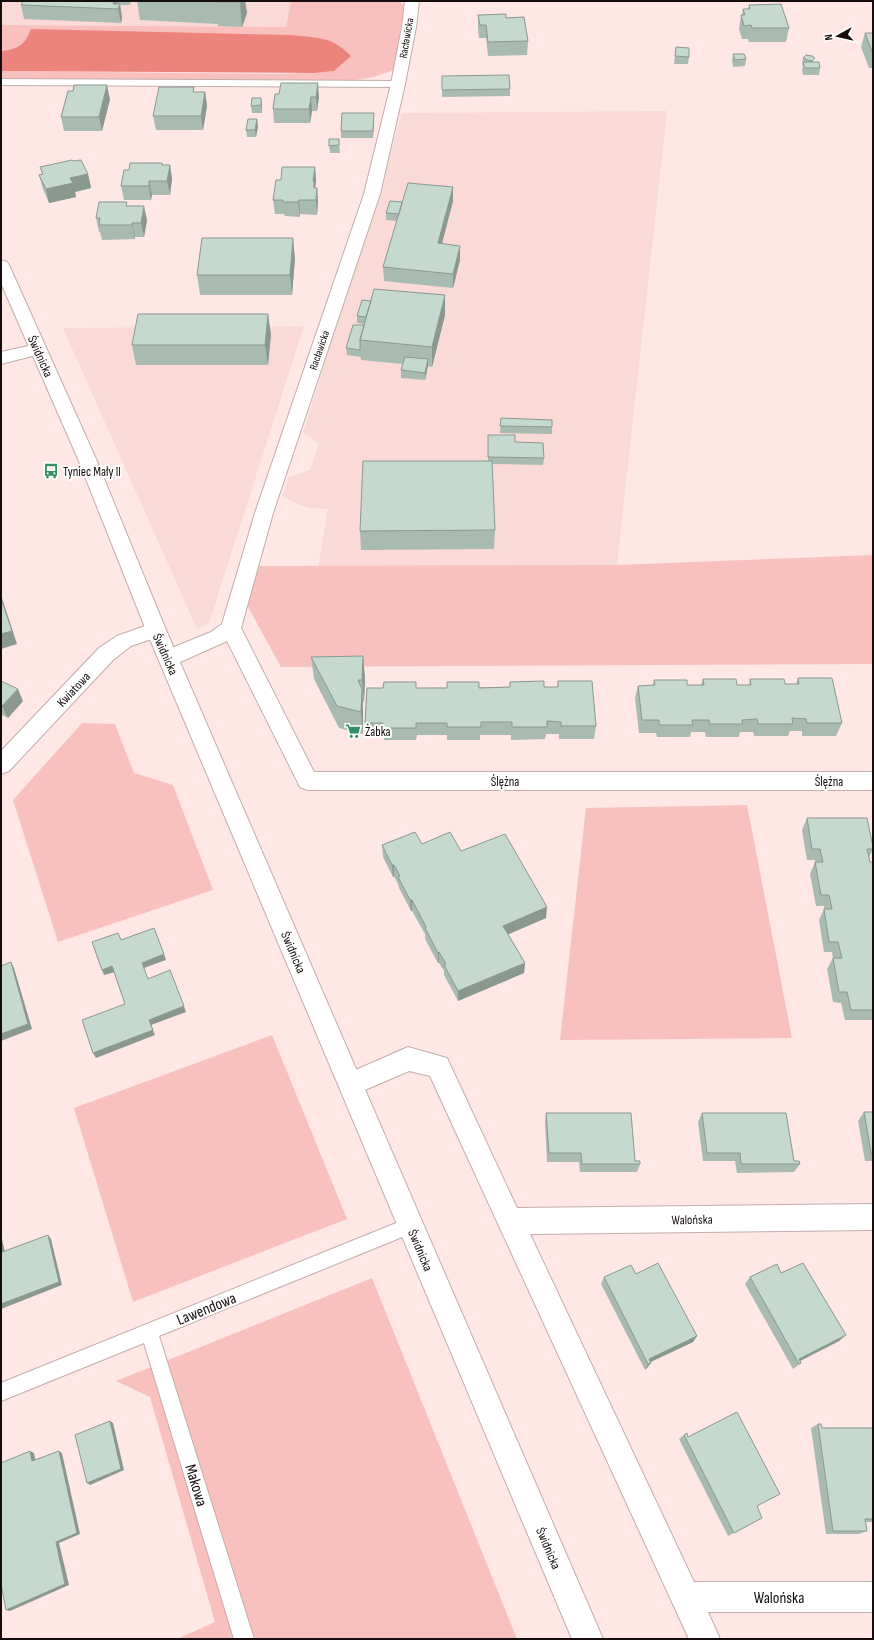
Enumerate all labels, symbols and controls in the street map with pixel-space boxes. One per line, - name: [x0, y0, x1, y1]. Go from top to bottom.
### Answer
- north arrow: [818, 16, 858, 56]
- street label: Racławicka: [397, 17, 416, 59]
- text: N: [822, 33, 835, 41]
- street label: Racławicka: [307, 329, 332, 372]
- street label: Świdnicka: [24, 333, 56, 380]
- bus stop icon: Tyniec Mały II: [42, 462, 60, 480]
- place label: Tyniec Mały II: [63, 464, 121, 480]
- street label: Świdnicka: [149, 631, 181, 678]
- street label: Kwiatowa: [54, 669, 94, 710]
- supermarket icon: Żabka: [344, 722, 362, 740]
- place label: Żabka: [365, 723, 391, 740]
- street label: Ślężna: [491, 774, 519, 790]
- street label: Ślężna: [815, 774, 843, 790]
- street label: Świdnicka: [277, 929, 309, 976]
- street label: Walońska: [671, 1212, 713, 1228]
- street label: Świdnicka: [404, 1227, 436, 1274]
- street label: Lawendowa: [174, 1289, 239, 1330]
- street label: Makowa: [180, 1462, 211, 1509]
- street label: Świdnicka: [532, 1525, 564, 1572]
- street label: Walońska: [754, 1589, 804, 1608]

